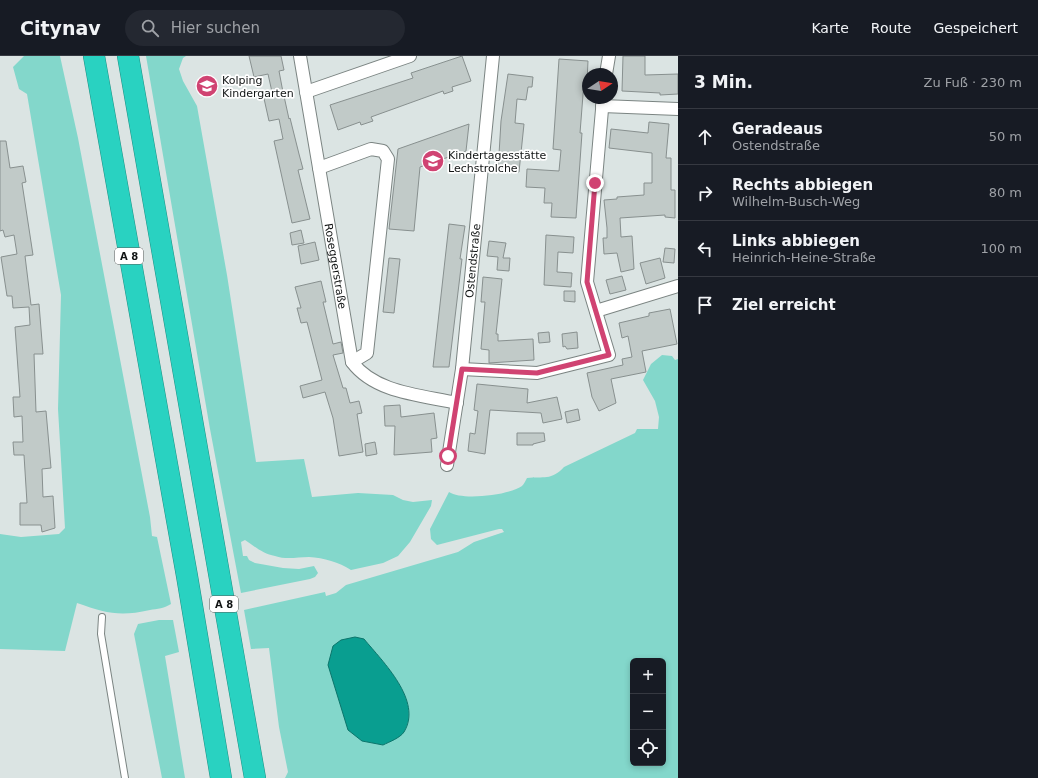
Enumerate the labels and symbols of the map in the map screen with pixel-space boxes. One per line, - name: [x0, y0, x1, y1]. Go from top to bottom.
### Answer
- north arrow: [582, 68, 618, 104]
- school or university icon: Kolping Kindergarten: [194, 73, 220, 99]
- place label: Kolping Kindergarten: [222, 74, 294, 100]
- school or university icon: Kindertagesstätte Lechstrolche: [420, 148, 446, 174]
- place label: Kindertagesstätte Lechstrolche: [448, 149, 546, 175]
- route end: [586, 174, 604, 192]
- street label: Roseggerstraße: [322, 222, 349, 310]
- street label: Ostendstraße: [463, 223, 483, 298]
- road number: A 8: [115, 248, 143, 264]
- route start: [439, 447, 457, 465]
- road number: A 8: [210, 596, 238, 612]

